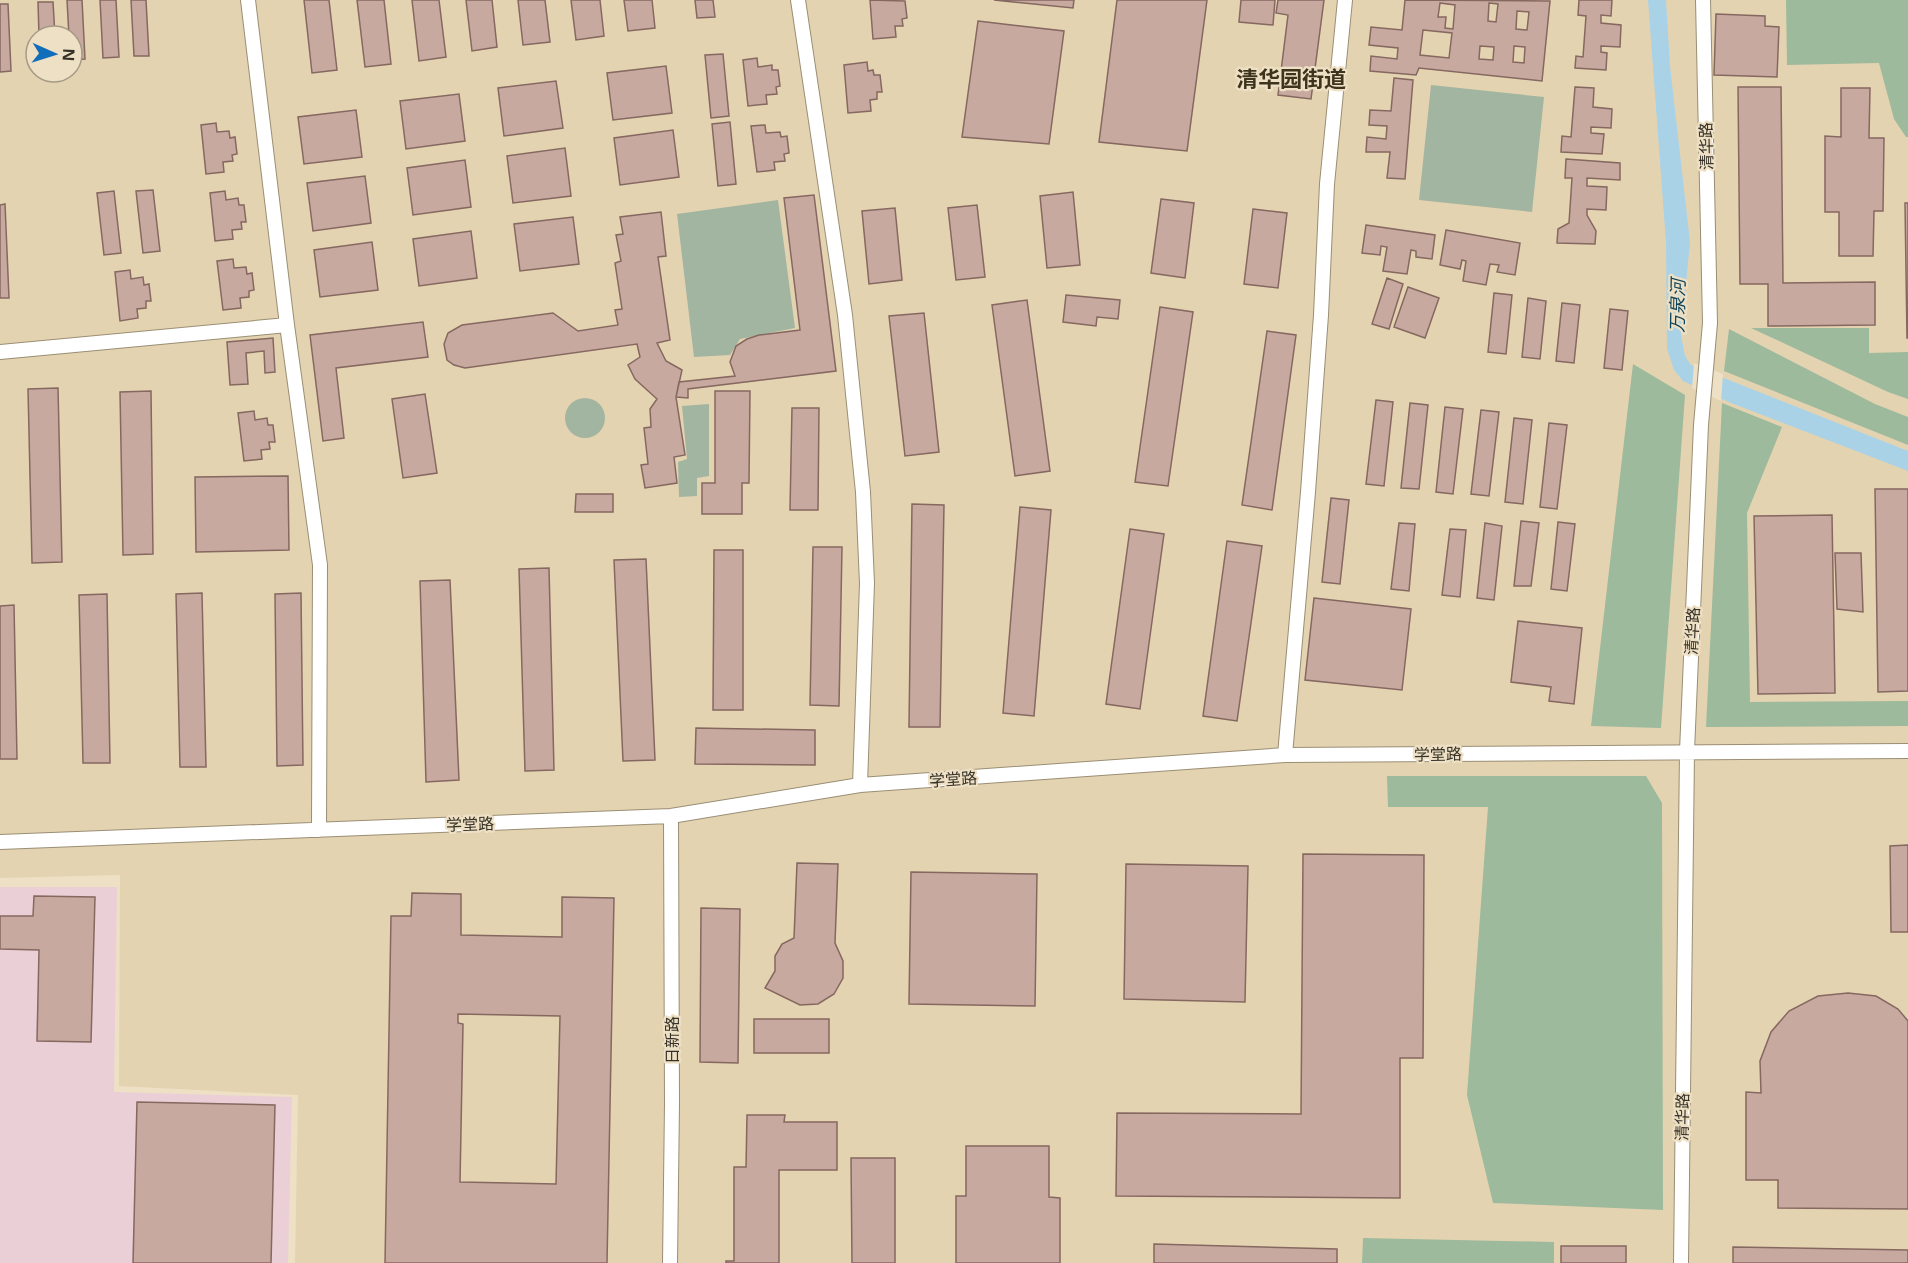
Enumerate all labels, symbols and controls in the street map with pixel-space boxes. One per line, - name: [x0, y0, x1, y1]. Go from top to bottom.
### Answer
- north arrow: [24, 24, 84, 84]
- text: N: [58, 48, 80, 62]
- district label: 清华园街道: [1236, 63, 1346, 93]
- street label: 清华路: [1695, 122, 1717, 170]
- water label: 万泉河: [1665, 276, 1690, 333]
- street label: 清华路: [1680, 606, 1704, 656]
- street label: 学堂路: [1414, 743, 1462, 765]
- street label: 学堂路: [928, 766, 978, 792]
- street label: 学堂路: [446, 812, 494, 836]
- street label: 日新路: [661, 1016, 683, 1064]
- street label: 清华路: [1671, 1093, 1693, 1141]

